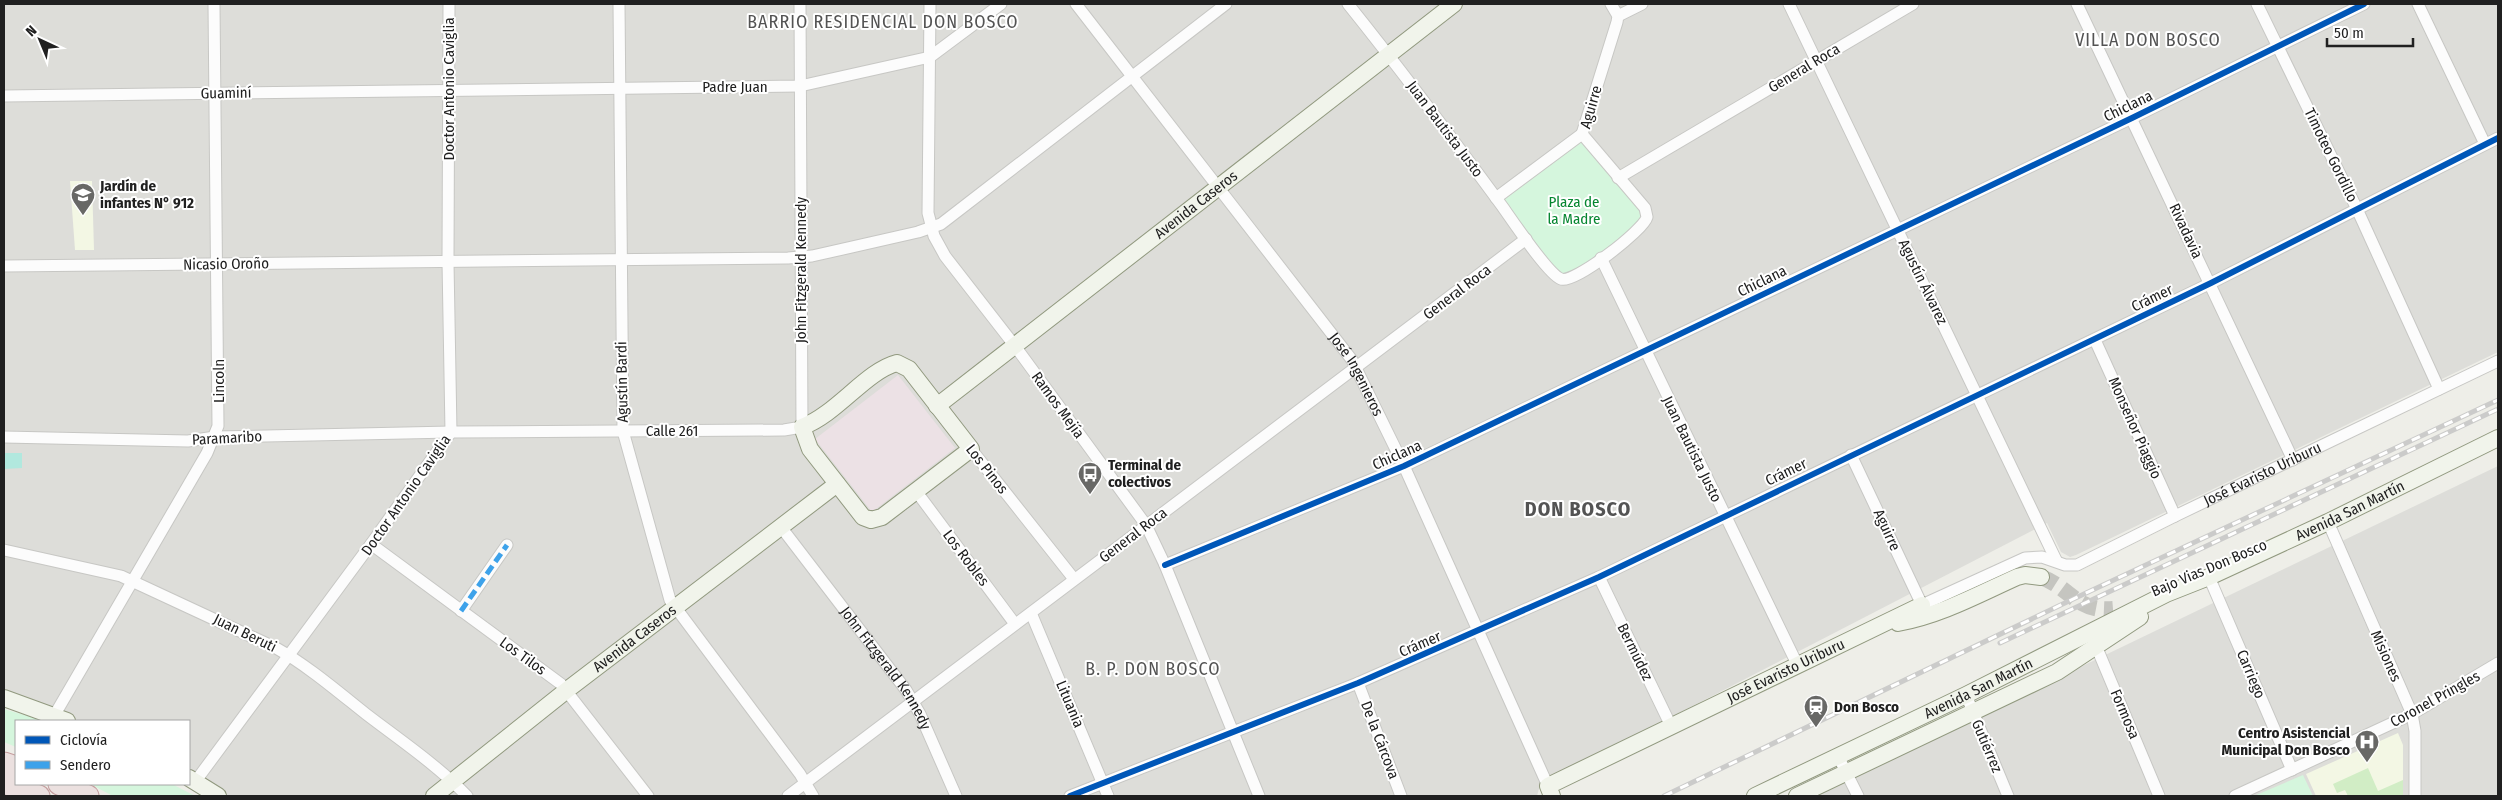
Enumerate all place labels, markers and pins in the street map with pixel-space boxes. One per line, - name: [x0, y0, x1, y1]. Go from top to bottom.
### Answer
- place label: Jardín de infantes N° 912: [99, 177, 194, 212]
- school or university icon: Jardín de infantes N° 912: [70, 182, 96, 216]
- place label: Terminal de colectivos: [1108, 456, 1182, 491]
- bus stop icon: Terminal de colectivos: [1077, 461, 1103, 495]
- station icon: Don Bosco: [1803, 694, 1829, 728]
- place label: Don Bosco: [1834, 698, 1899, 716]
- place label: Centro Asistencial Municipal Don Bosco: [2222, 724, 2351, 759]
- hospital icon: Centro Asistencial Municipal Don Bosco: [2354, 729, 2380, 763]

